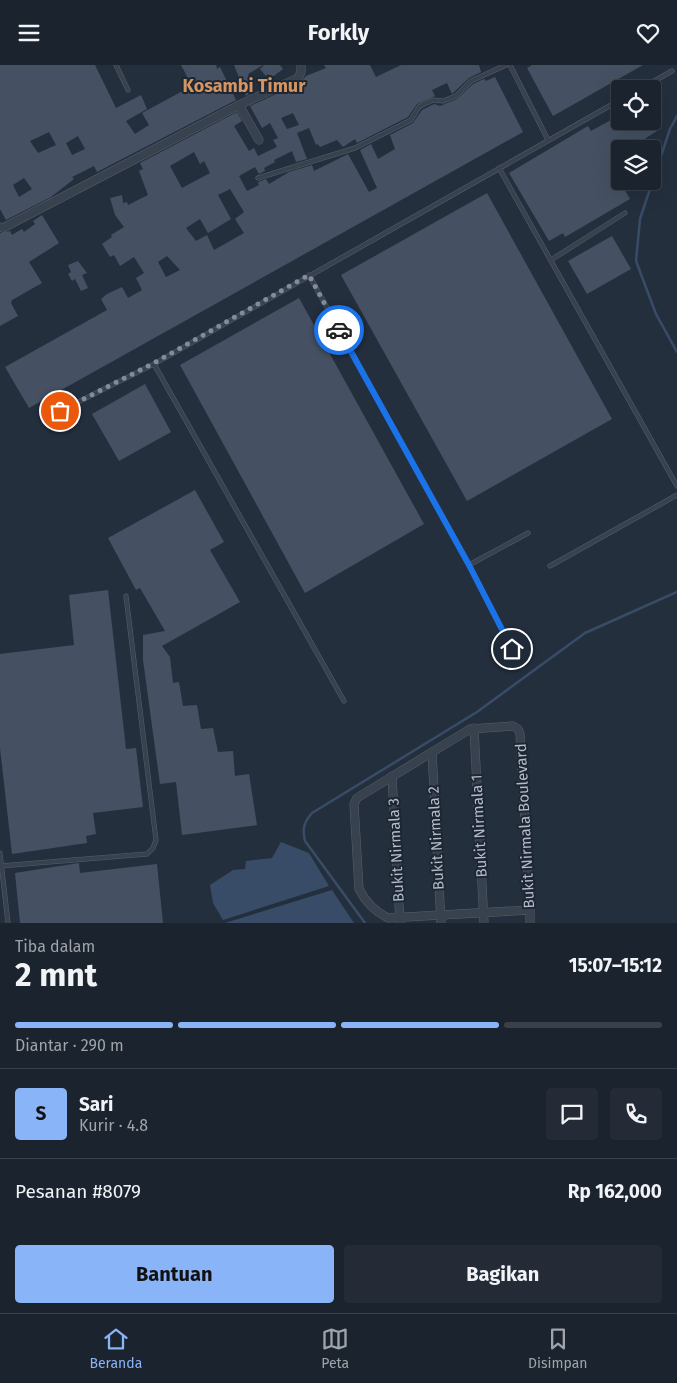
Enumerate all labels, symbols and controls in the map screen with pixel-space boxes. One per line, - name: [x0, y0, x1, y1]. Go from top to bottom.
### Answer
- icon: menu: [15, 19, 43, 47]
- text: Forkly: [308, 19, 369, 46]
- icon: heart: [634, 19, 662, 47]
- district label: Kosambi Timur: [183, 75, 306, 97]
- map controls: [611, 80, 661, 190]
- button: locate: [611, 80, 661, 130]
- button: layers: [611, 140, 661, 190]
- courier: [314, 305, 364, 355]
- icon: car: [325, 316, 353, 344]
- pin: [39, 390, 81, 432]
- icon: bag: [46, 397, 74, 425]
- pin: [491, 628, 533, 670]
- icon: home: [498, 635, 526, 663]
- street label: Bukit Nirmala Boulevard: [512, 743, 538, 909]
- street label: Bukit Nirmala 1: [467, 774, 491, 878]
- street label: Bukit Nirmala 2: [424, 786, 448, 890]
- street label: Bukit Nirmala 3: [384, 797, 408, 903]
- text: Tiba dalam: [15, 937, 95, 956]
- text: 15:07–15:12: [569, 954, 662, 977]
- text: 2 mnt: [15, 956, 97, 994]
- text: Diantar · 290 m: [15, 1036, 124, 1055]
- button: chat: [546, 1088, 598, 1140]
- button: phone: [610, 1088, 662, 1140]
- text: Sari: [79, 1093, 113, 1116]
- text: S: [36, 1102, 46, 1125]
- text: Kurir · 4.8: [79, 1116, 148, 1135]
- text: Pesanan #8079: [15, 1180, 141, 1203]
- text: Rp 162,000: [568, 1180, 662, 1203]
- button: Bantuan: [15, 1245, 334, 1303]
- button: Bagikan: [344, 1245, 662, 1303]
- tab: Beranda: [89, 1325, 142, 1372]
- tab: Peta: [321, 1325, 349, 1372]
- tab: Disimpan: [528, 1325, 588, 1372]

